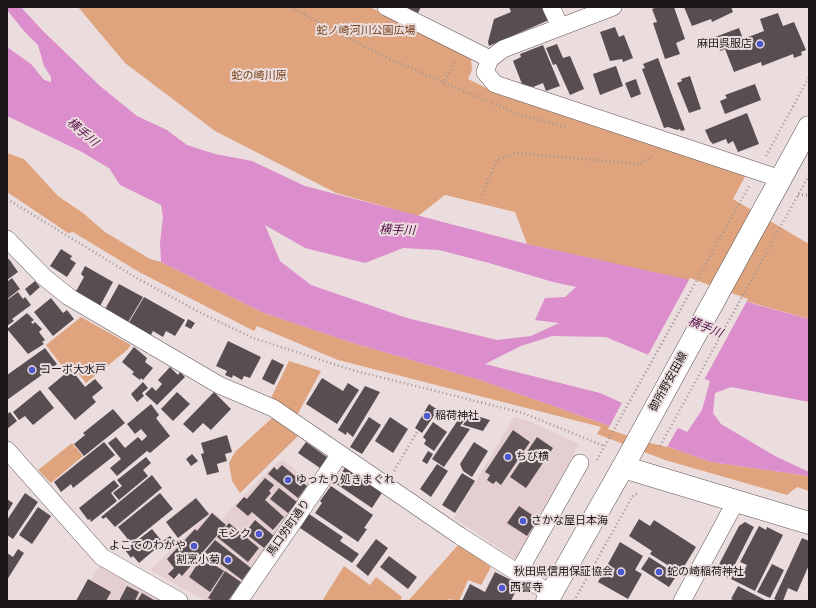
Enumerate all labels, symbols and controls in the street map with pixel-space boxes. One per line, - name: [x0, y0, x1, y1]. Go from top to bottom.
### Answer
- park label: 蛇ノ崎河川公園広場: [317, 24, 415, 38]
- place label: 麻田呉服店: [697, 37, 752, 51]
- marker: 麻田呉服店: [755, 39, 765, 49]
- park label: 蛇の崎川原: [232, 69, 286, 83]
- water label: 横手川: [64, 116, 100, 150]
- water label: 横手川: [379, 223, 415, 239]
- water label: 横手川: [686, 315, 724, 341]
- street label: 御所野安田線: [647, 350, 691, 414]
- place label: コーポ大水戸: [40, 363, 106, 377]
- marker: コーポ大水戸: [27, 365, 37, 375]
- place label: 稲荷神社: [435, 409, 479, 423]
- marker: 稲荷神社: [422, 411, 432, 421]
- place label: ちび横: [516, 450, 549, 464]
- marker: ちび横: [503, 452, 513, 462]
- place label: ゆったり処きまぐれ: [296, 473, 395, 487]
- marker: ゆったり処きまぐれ: [283, 475, 293, 485]
- street label: 馬口労町通り: [265, 497, 313, 559]
- place label: さかな屋日本海: [531, 514, 608, 528]
- marker: さかな屋日本海: [518, 516, 528, 526]
- place label: モンク: [218, 527, 251, 541]
- marker: モンク: [254, 529, 264, 539]
- place label: よこてのわがや: [109, 539, 186, 553]
- marker: よこてのわがや: [189, 541, 199, 551]
- place label: 割烹小菊: [176, 553, 220, 567]
- marker: 割烹小菊: [223, 555, 233, 565]
- place label: 秋田県信用保証協会: [514, 565, 613, 579]
- place label: 蛇の崎稲荷神社: [667, 565, 744, 579]
- marker: 秋田県信用保証協会: [616, 567, 626, 577]
- marker: 蛇の崎稲荷神社: [654, 567, 664, 577]
- place label: 西誓寺: [510, 581, 543, 595]
- marker: 西誓寺: [497, 583, 507, 593]

